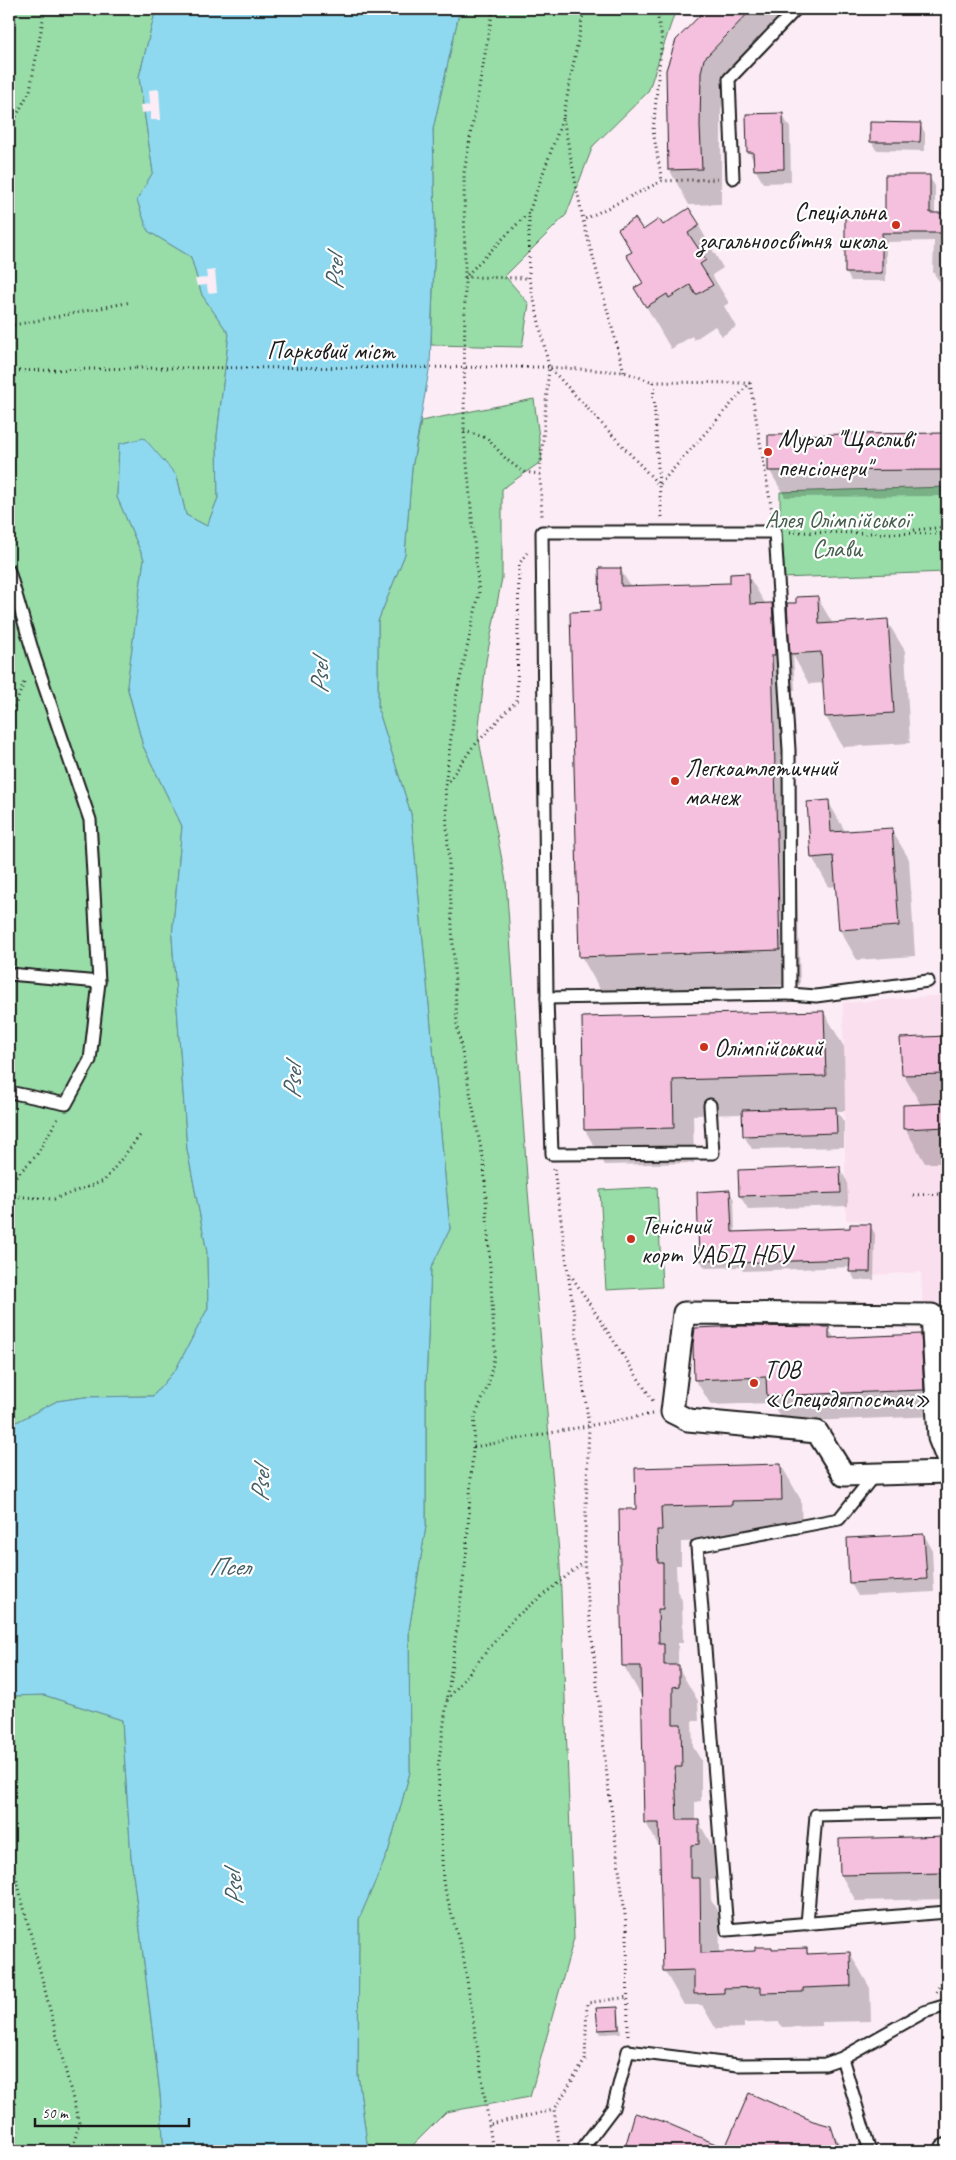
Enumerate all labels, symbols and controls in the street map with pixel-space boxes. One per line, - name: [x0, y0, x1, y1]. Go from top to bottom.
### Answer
- place label: Спеціальна загальноосвітня школа: [696, 196, 889, 258]
- marker: Спеціальна загальноосвітня школа: [890, 219, 902, 231]
- water label: Psel: [317, 247, 352, 290]
- street label: Парковий міст: [267, 335, 397, 367]
- place label: Мурал "Щасливі пенсіонери": [778, 423, 917, 484]
- marker: Мурал "Щасливі пенсіонери": [762, 446, 774, 458]
- park label: Алея Олімпійської Слави: [765, 504, 914, 565]
- water label: Psel: [302, 651, 337, 694]
- place label: Легкоатлетичний манеж: [685, 752, 840, 813]
- marker: Легкоатлетичний манеж: [669, 775, 681, 787]
- place label: Олімпійський: [714, 1032, 824, 1064]
- marker: Олімпійський: [698, 1041, 710, 1053]
- water label: Psel: [275, 1056, 311, 1100]
- place label: Тенісний корт УАБД НБУ: [641, 1210, 796, 1271]
- marker: Тенісний корт УАБД НБУ: [625, 1233, 637, 1245]
- place label: ТОВ «Спецодягпостач»: [764, 1354, 930, 1415]
- marker: ТОВ «Спецодягпостач»: [748, 1377, 760, 1389]
- water label: Psel: [243, 1459, 279, 1503]
- water label: Псел: [208, 1550, 254, 1583]
- water label: Psel: [216, 1863, 251, 1906]
- scale bar: [35, 2095, 189, 2127]
- text: 50 m: [42, 2104, 69, 2123]

